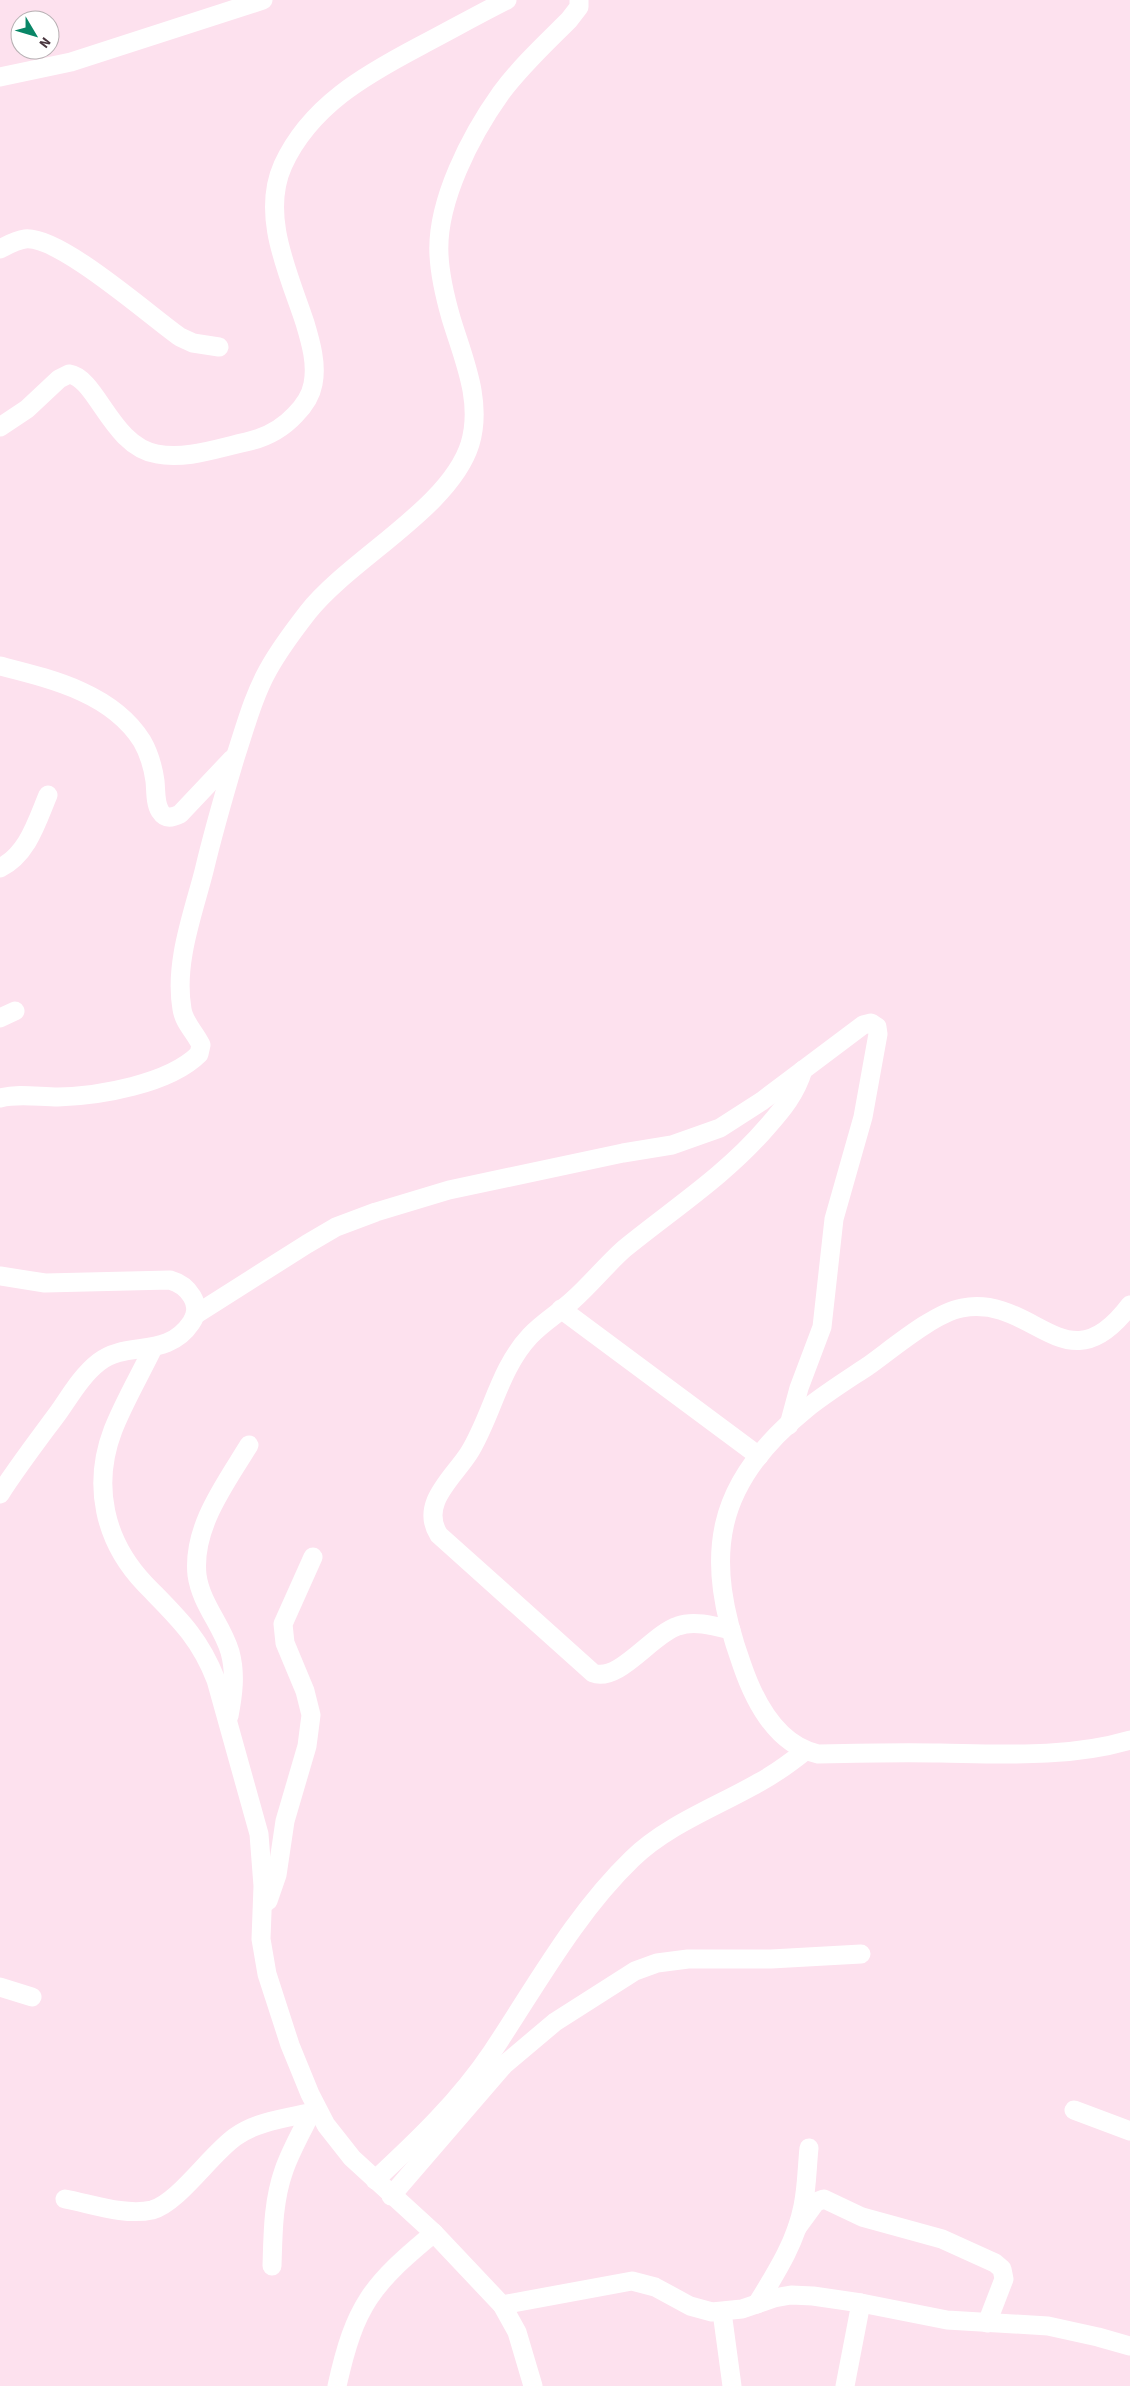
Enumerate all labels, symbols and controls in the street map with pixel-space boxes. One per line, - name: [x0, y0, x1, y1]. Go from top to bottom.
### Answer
- north arrow: [10, 10, 60, 60]
- text: N: [34, 33, 55, 52]

